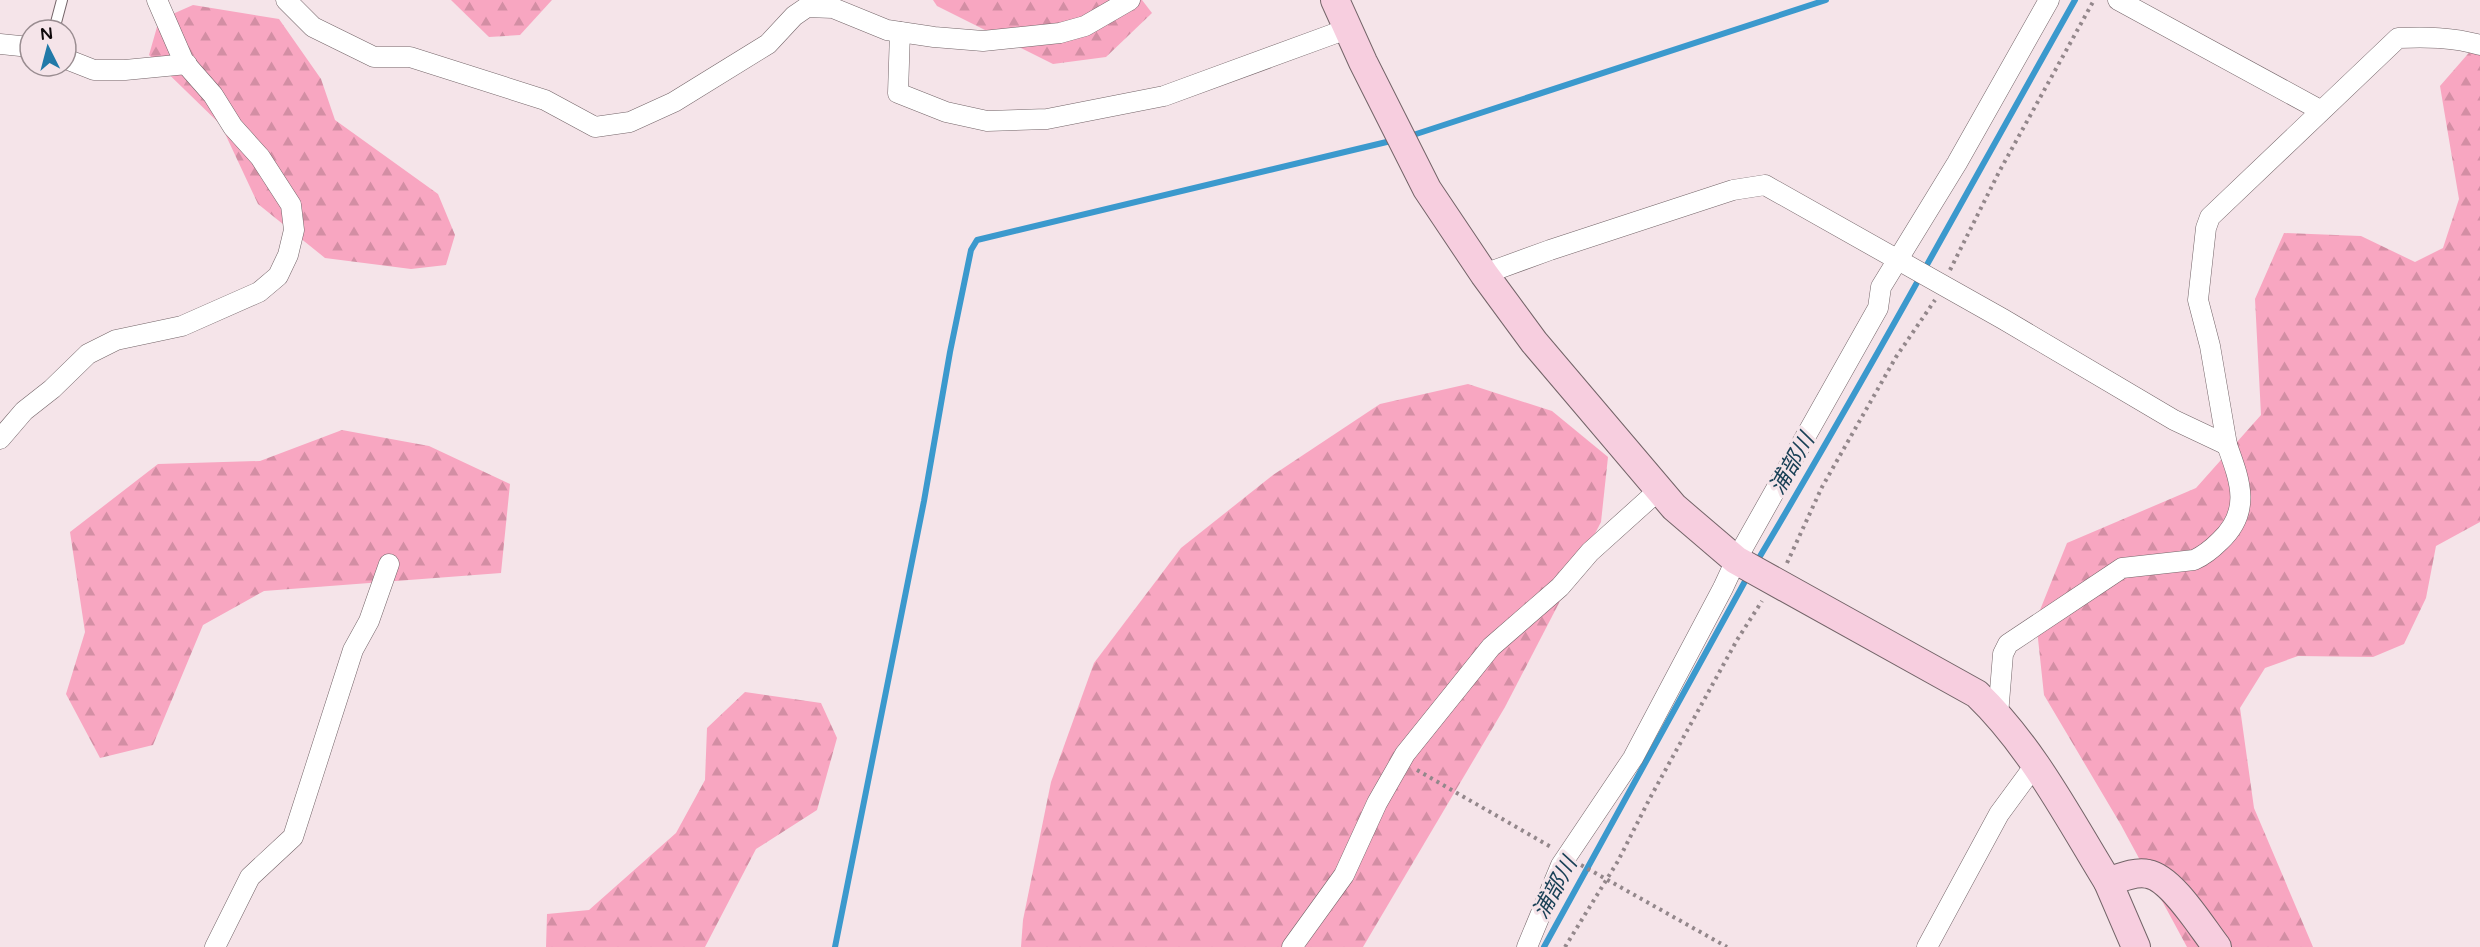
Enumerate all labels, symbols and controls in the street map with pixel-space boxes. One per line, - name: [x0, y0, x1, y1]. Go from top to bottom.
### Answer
- north arrow: [18, 18, 78, 78]
- text: N: [39, 23, 54, 45]
- water label: 浦部川: [1764, 427, 1821, 499]
- water label: 浦部川: [1528, 851, 1583, 923]

